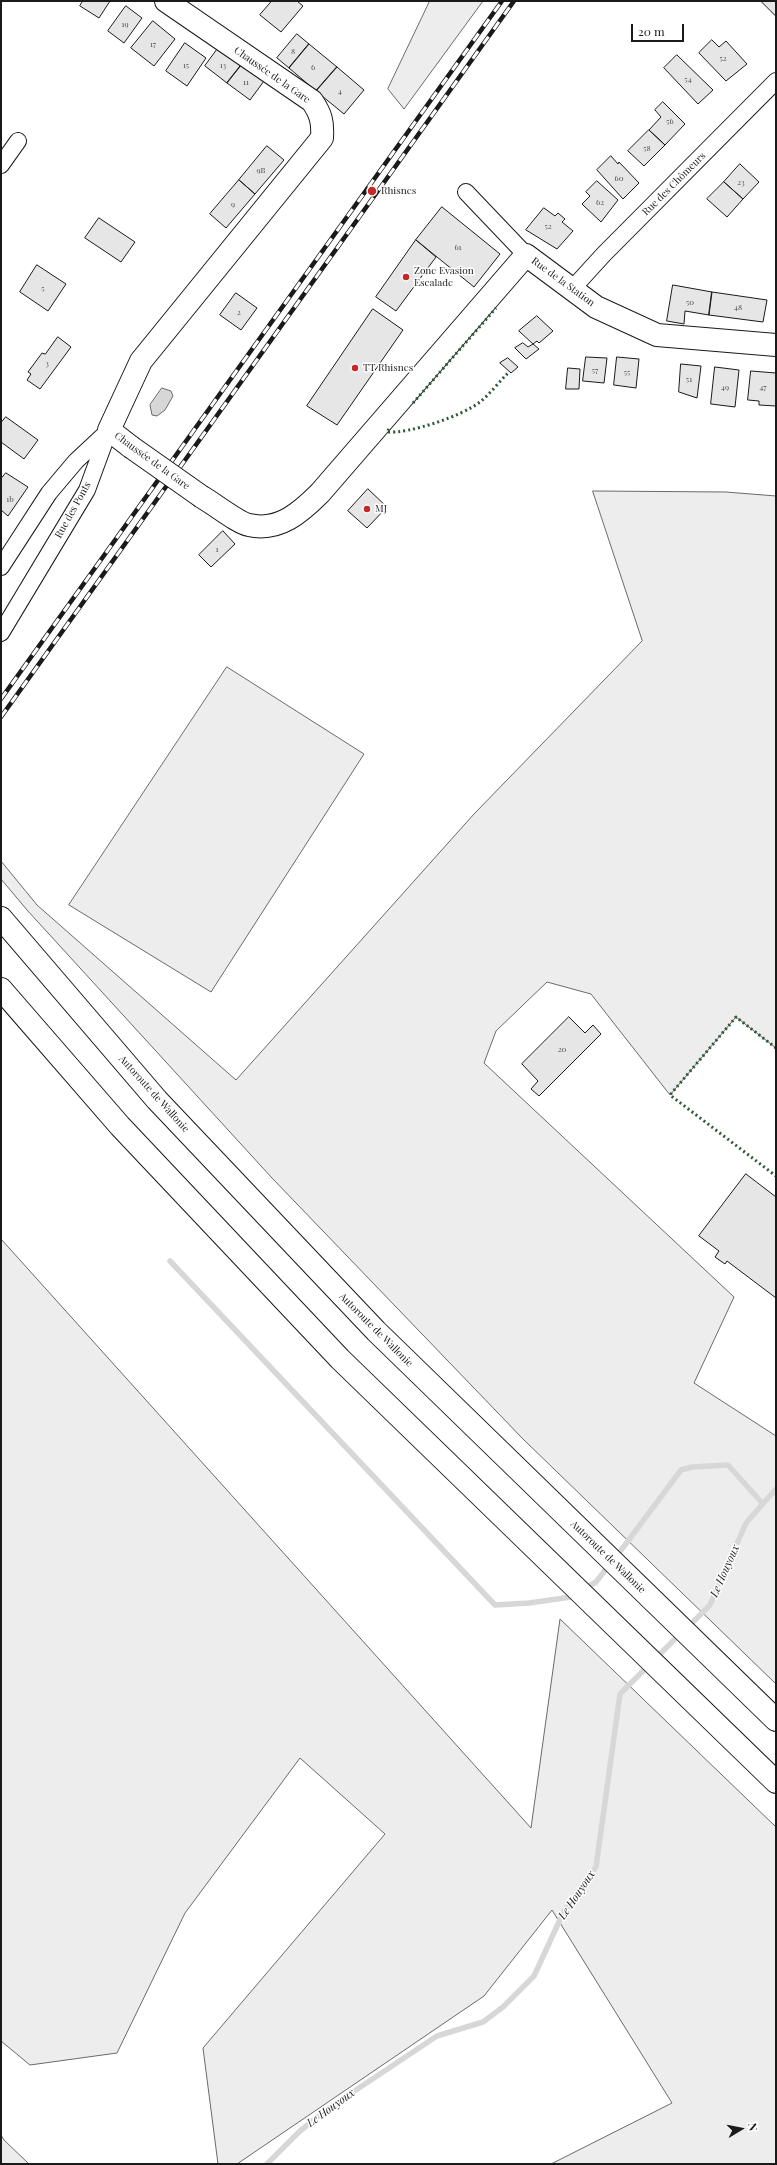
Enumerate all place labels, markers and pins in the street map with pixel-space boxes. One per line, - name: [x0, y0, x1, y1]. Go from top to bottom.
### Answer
- marker: Rhisnes: [366, 185, 378, 197]
- place label: Rhisnes: [381, 185, 416, 197]
- place label: Zone Evasion Escalade: [414, 265, 474, 288]
- marker: Zone Evasion Escalade: [401, 272, 411, 282]
- place label: TT Rhisnes: [363, 362, 413, 374]
- marker: TT Rhisnes: [350, 363, 360, 373]
- place label: MJ: [375, 503, 387, 515]
- marker: MJ: [362, 504, 372, 514]

